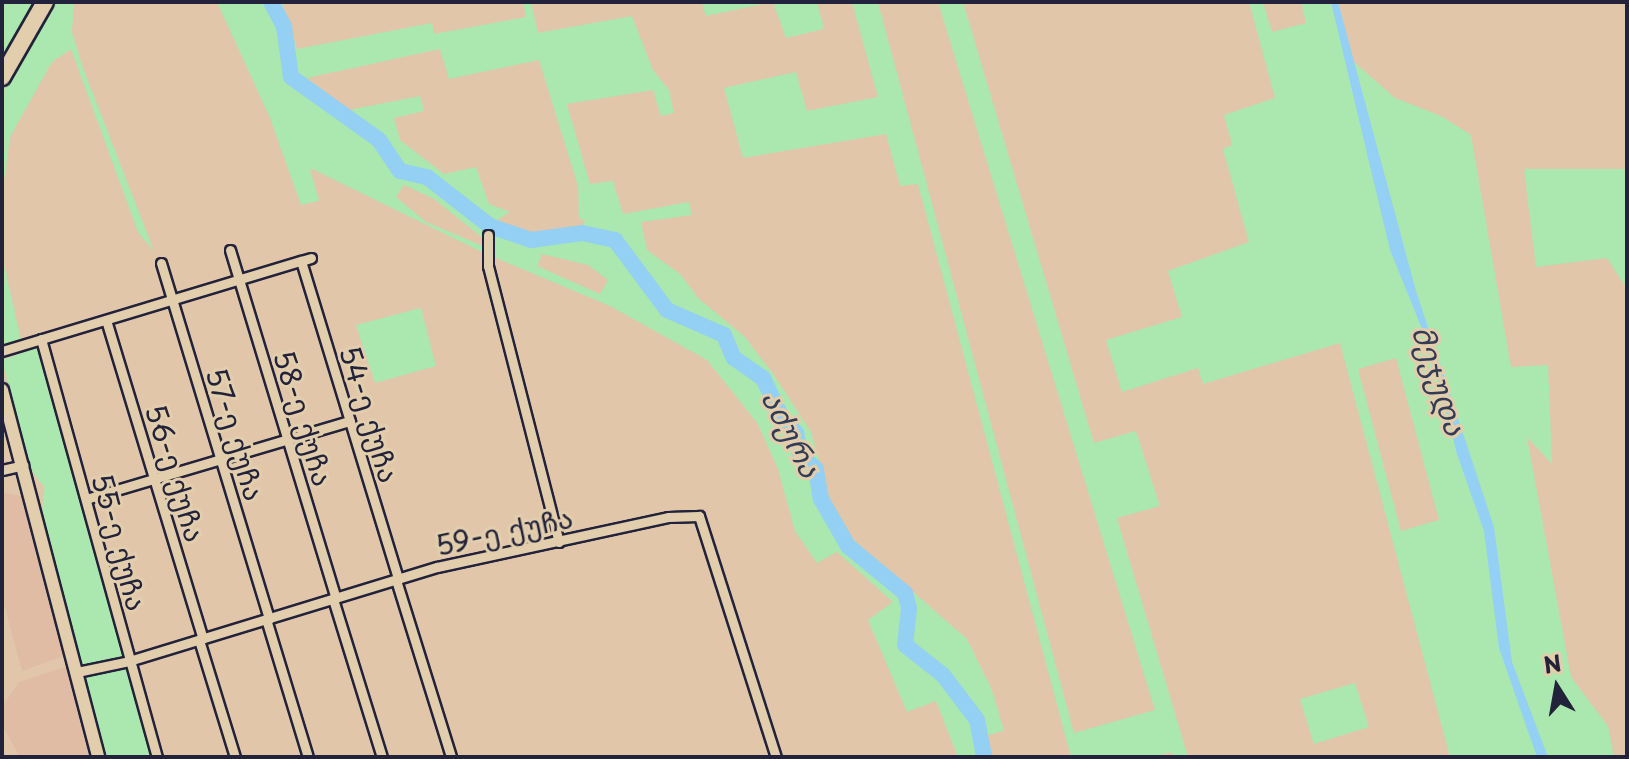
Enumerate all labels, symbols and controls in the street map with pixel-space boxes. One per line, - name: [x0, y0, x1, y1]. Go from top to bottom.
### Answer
- water label: მეჯუდა: [1405, 321, 1475, 439]
- street label: 54-ე ქუჩა: [333, 342, 407, 486]
- street label: 58-ე ქუჩა: [267, 346, 341, 490]
- street label: 57-ე ქუჩა: [200, 364, 272, 504]
- water label: აძურა: [755, 383, 829, 483]
- street label: 56-ე ქუჩა: [139, 400, 213, 546]
- street label: 55-ე ქუჩა: [86, 470, 154, 614]
- street label: 59-ე ქუჩა: [432, 500, 576, 562]
- text: N: [1541, 645, 1564, 681]
- north arrow: [1517, 647, 1597, 727]

